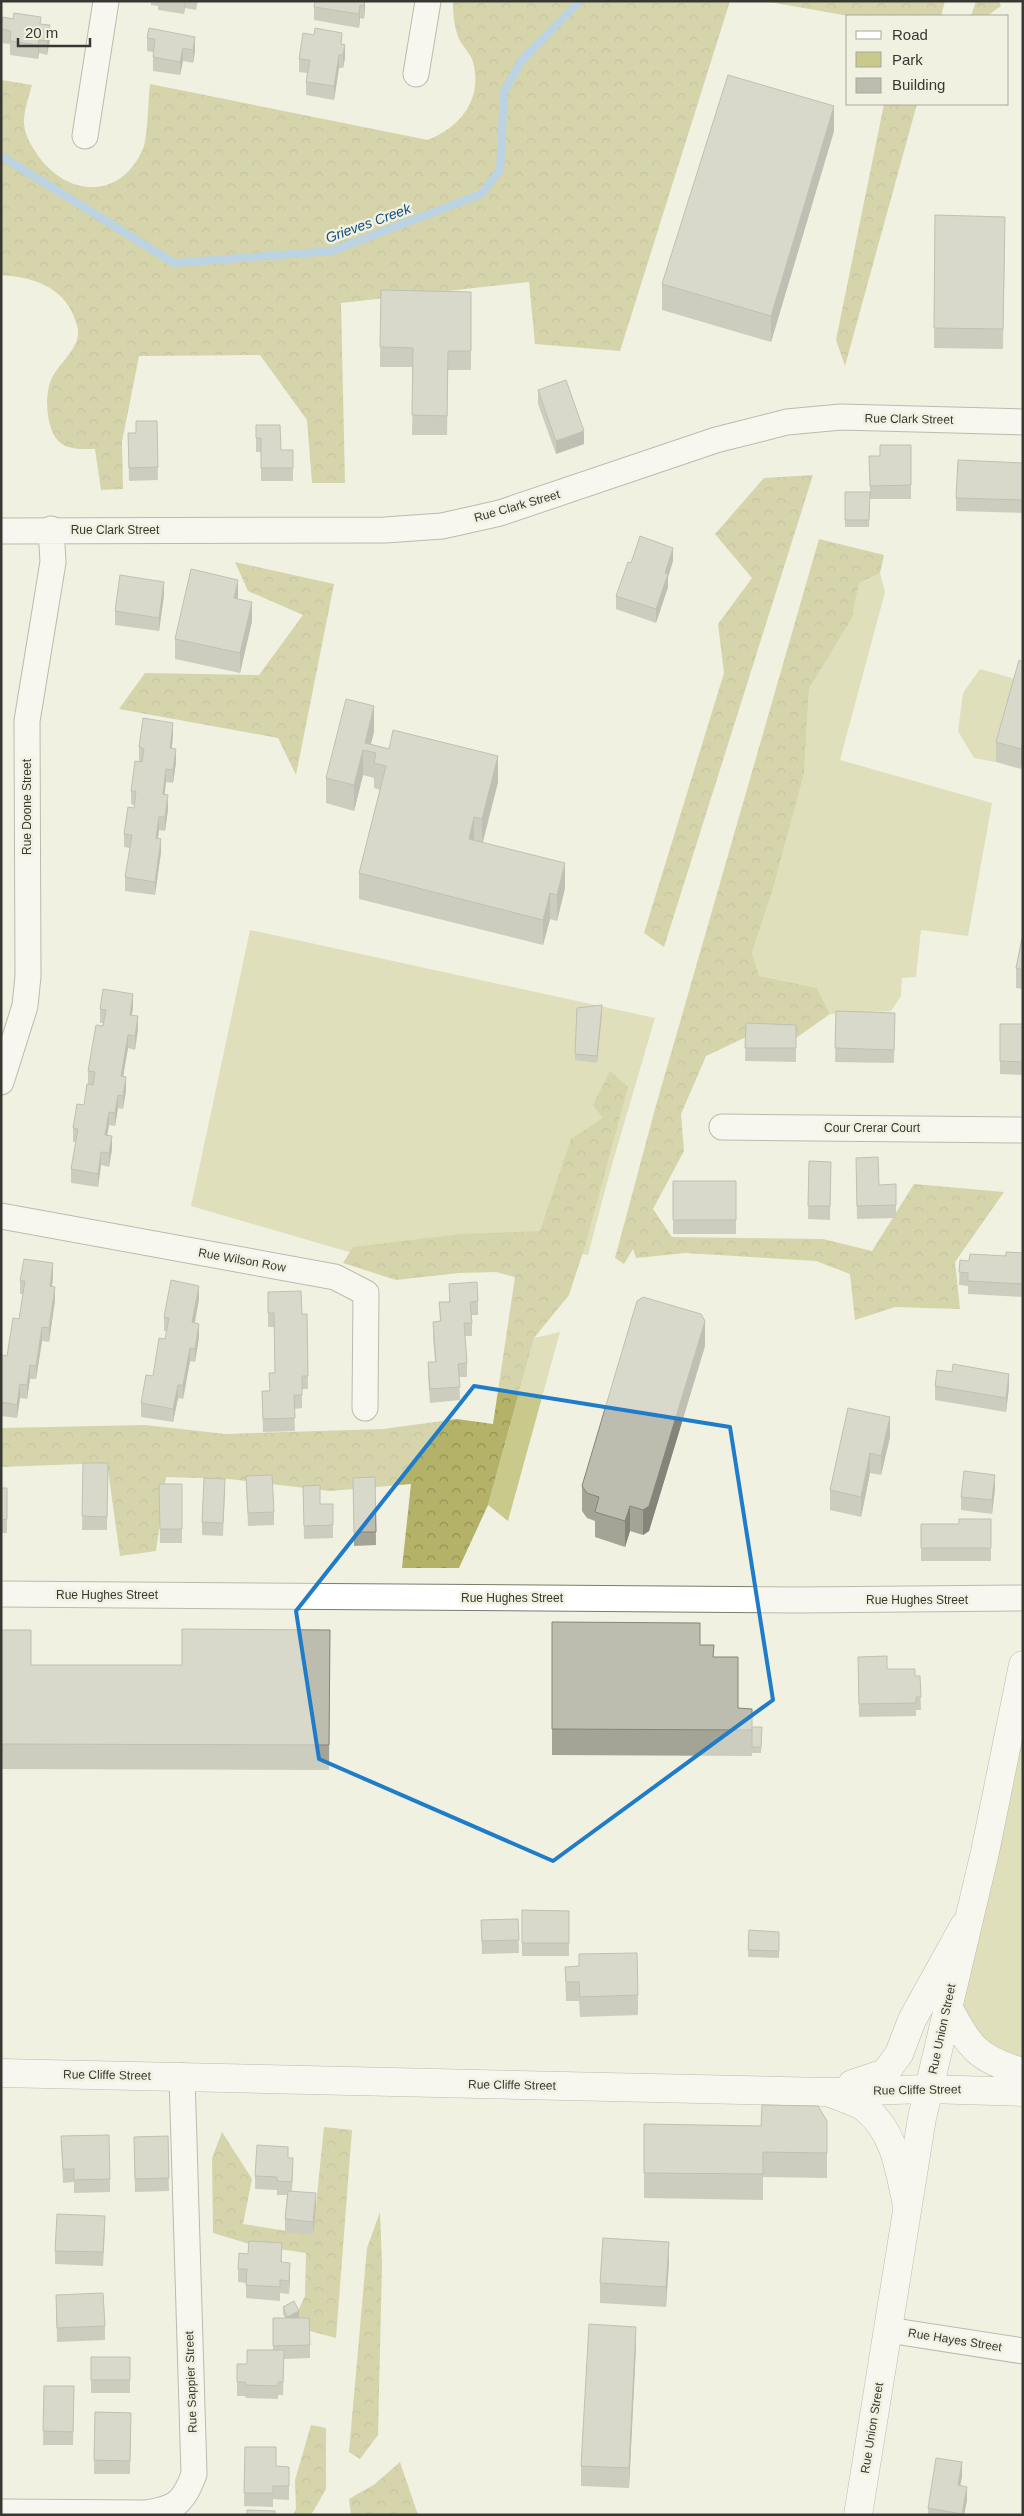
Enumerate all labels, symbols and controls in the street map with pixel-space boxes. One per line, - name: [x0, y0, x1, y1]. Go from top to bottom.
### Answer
- scale bar: [18, 15, 90, 47]
- legend: [846, 15, 1009, 105]
- text: 20 m: [25, 24, 58, 41]
- text: Road: [892, 26, 928, 43]
- text: Park: [892, 51, 923, 68]
- text: Building: [892, 76, 945, 93]
- water label: Grieves Creek: [323, 200, 414, 246]
- street label: Rue Clark Street: [865, 411, 954, 427]
- street label: Rue Clark Street: [472, 487, 562, 525]
- street label: Rue Clark Street: [71, 523, 160, 537]
- street label: Rue Doone Street: [20, 758, 34, 855]
- street label: Cour Crerar Court: [824, 1121, 921, 1135]
- street label: Rue Wilson Row: [197, 1245, 287, 1275]
- street label: Rue Hughes Street: [56, 1588, 159, 1602]
- street label: Rue Hughes Street: [461, 1591, 564, 1605]
- street label: Rue Hughes Street: [866, 1593, 969, 1607]
- street label: Rue Union Street: [926, 1982, 959, 2075]
- street label: Rue Cliffe Street: [63, 2067, 152, 2083]
- street label: Rue Cliffe Street: [468, 2077, 557, 2093]
- street label: Rue Cliffe Street: [873, 2082, 962, 2098]
- street label: Rue Hayes Street: [907, 2326, 1004, 2354]
- street label: Rue Sappier Street: [182, 2330, 200, 2433]
- street label: Rue Union Street: [858, 2381, 886, 2475]

